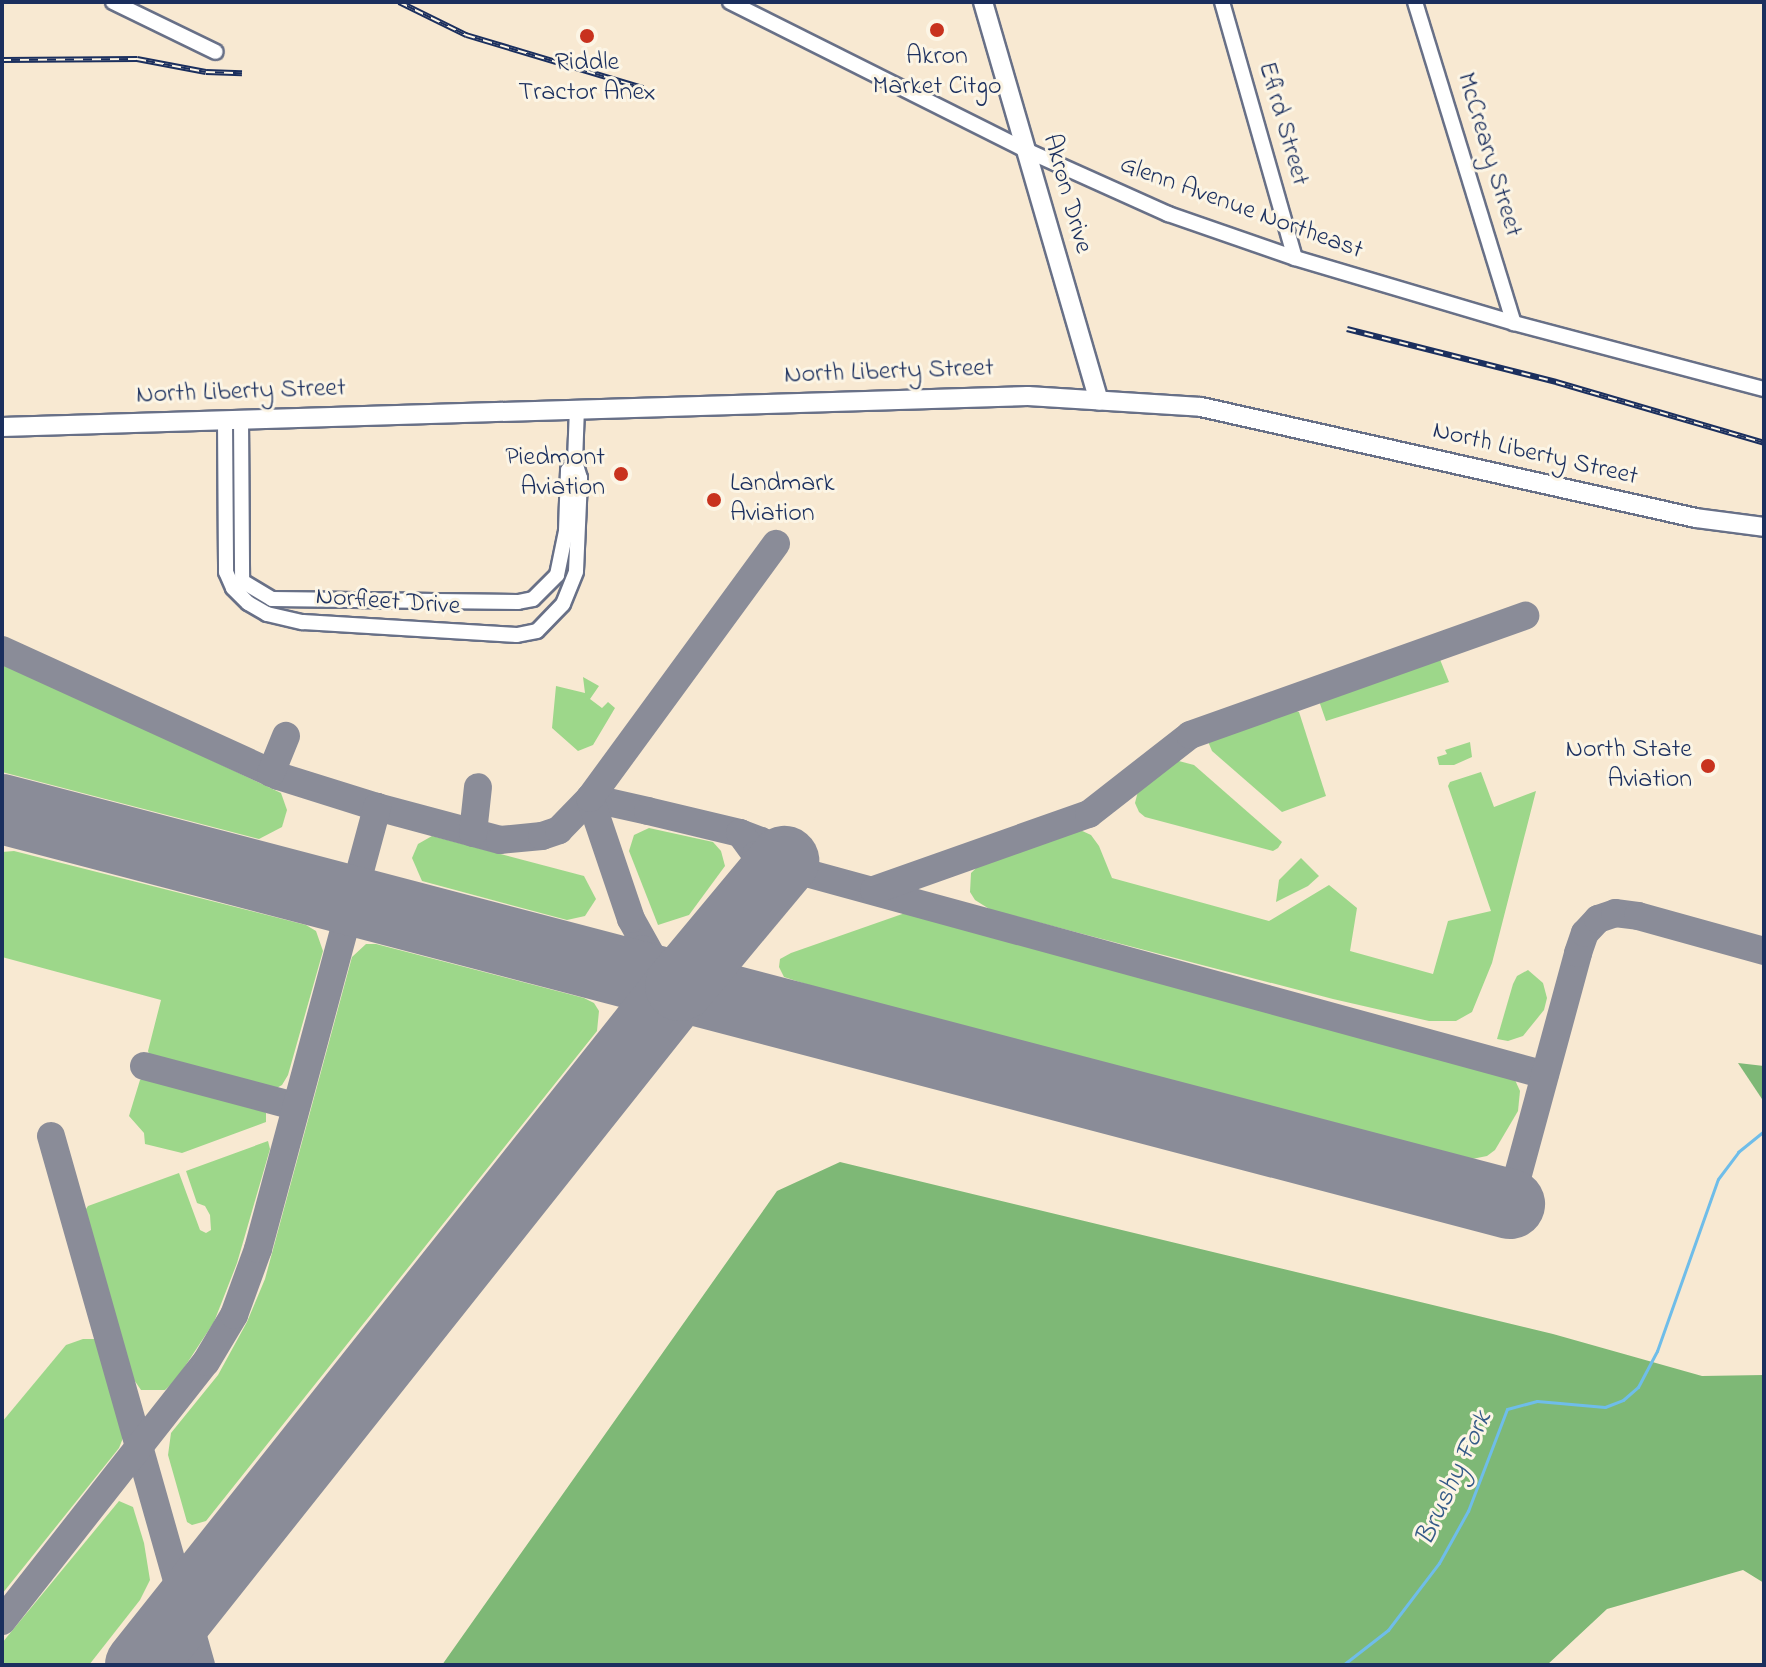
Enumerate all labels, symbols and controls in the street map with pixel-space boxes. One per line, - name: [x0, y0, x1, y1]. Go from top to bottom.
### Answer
- marker: Akron Market Citgo: [928, 21, 946, 39]
- marker: Riddle Tractor Anex: [578, 27, 596, 45]
- place label: Akron Market Citgo: [872, 42, 1002, 104]
- place label: Riddle Tractor Anex: [518, 48, 656, 110]
- street label: Efird Street: [1249, 59, 1315, 189]
- street label: McCreary Street: [1448, 69, 1528, 241]
- street label: Akron Drive: [1034, 131, 1098, 257]
- street label: Glenn Avenue Northeast: [1115, 150, 1367, 268]
- street label: North Liberty Street: [784, 354, 994, 392]
- street label: North Liberty Street: [136, 374, 346, 412]
- street label: North Liberty Street: [1429, 416, 1641, 494]
- place label: Piedmont Aviation: [505, 443, 605, 504]
- marker: Piedmont Aviation: [612, 465, 630, 483]
- place label: Landmark Aviation: [730, 469, 835, 530]
- marker: Landmark Aviation: [705, 491, 723, 509]
- street label: Norfleet Drive: [315, 582, 461, 624]
- place label: North State Aviation: [1565, 735, 1692, 796]
- marker: North State Aviation: [1699, 757, 1717, 775]
- water label: Brushy Fork: [1409, 1406, 1501, 1552]

